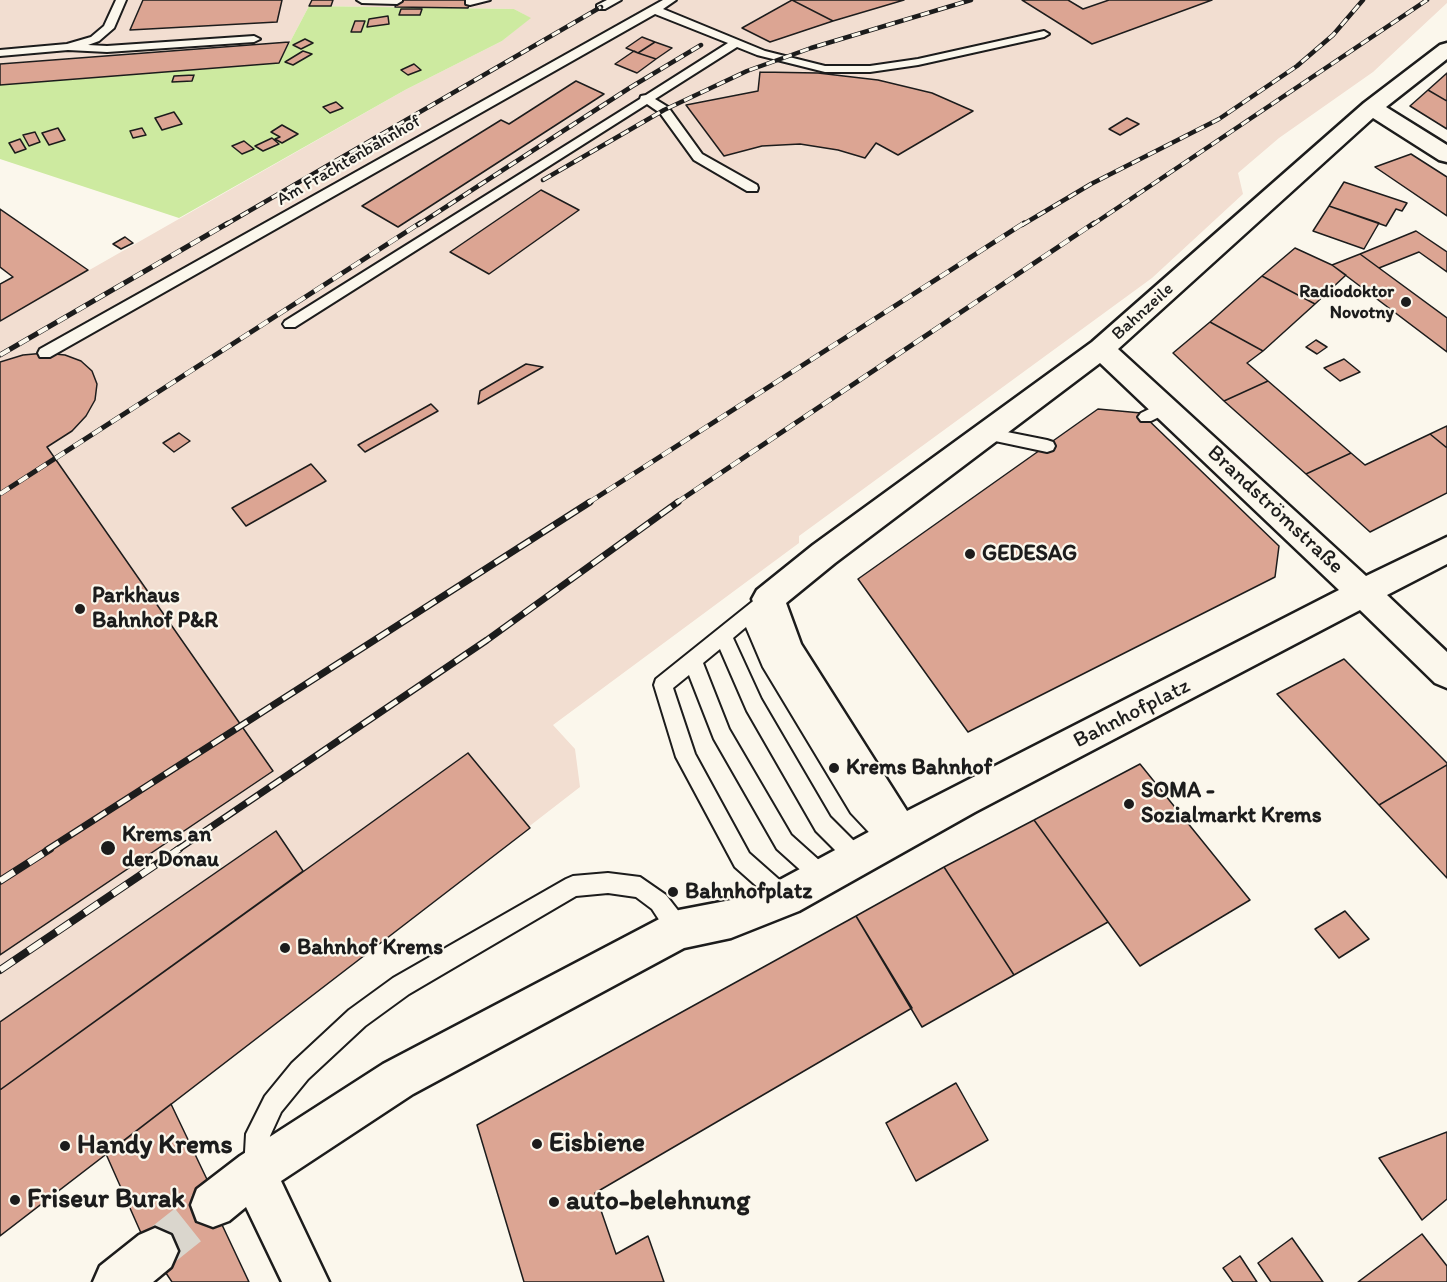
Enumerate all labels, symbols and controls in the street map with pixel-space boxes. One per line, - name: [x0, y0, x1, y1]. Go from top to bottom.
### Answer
- street label: Am Frachtenbahnhof: [273, 111, 425, 211]
- street label: Bahnzeile: [1108, 279, 1178, 345]
- place label: Radiodoktor Novotny: [1299, 281, 1394, 324]
- marker: Radiodoktor Novotny: [1399, 295, 1413, 309]
- street label: Brandströmstraße: [1201, 440, 1349, 580]
- place label: GEDESAG: [982, 541, 1077, 567]
- marker: GEDESAG: [963, 547, 977, 561]
- place label: Parkhaus Bahnhof P&R: [92, 583, 218, 634]
- marker: Parkhaus Bahnhof P&R: [73, 602, 87, 616]
- street label: Bahnhofplatz: [1069, 673, 1195, 755]
- place label: Krems Bahnhof: [846, 755, 992, 781]
- marker: Krems Bahnhof: [827, 761, 841, 775]
- place label: SOMA - Sozialmarkt Krems: [1141, 778, 1322, 830]
- marker: SOMA - Sozialmarkt Krems: [1122, 797, 1136, 811]
- place label: Krems an der Donau: [122, 822, 219, 873]
- marker: Krems an der Donau: [99, 839, 117, 857]
- place label: Bahnhofplatz: [685, 879, 812, 905]
- marker: Bahnhofplatz: [666, 885, 680, 899]
- place label: Bahnhof Krems: [297, 935, 443, 961]
- marker: Bahnhof Krems: [278, 941, 292, 955]
- place label: Eisbiene: [549, 1128, 645, 1160]
- place label: Handy Krems: [77, 1130, 233, 1162]
- marker: Eisbiene: [530, 1137, 544, 1151]
- marker: Handy Krems: [58, 1139, 72, 1153]
- place label: Friseur Burak: [27, 1184, 185, 1216]
- place label: auto-belehnung: [566, 1186, 750, 1218]
- marker: Friseur Burak: [8, 1193, 22, 1207]
- marker: auto-belehnung: [547, 1195, 561, 1209]

